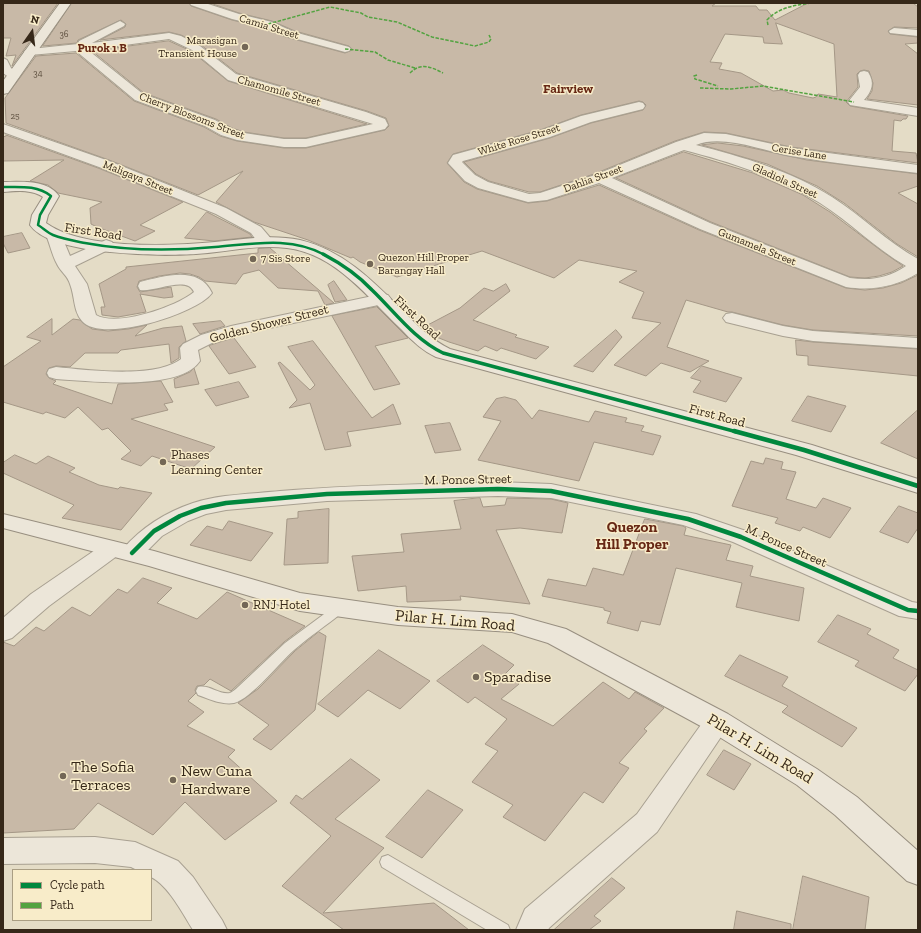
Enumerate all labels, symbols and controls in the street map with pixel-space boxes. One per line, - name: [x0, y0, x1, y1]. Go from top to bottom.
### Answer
- north arrow: [12, 12, 52, 52]
- street label: Camia Street: [238, 12, 300, 42]
- text: N: [29, 13, 41, 27]
- house number: 36: [59, 29, 69, 39]
- place label: Marasigan Transient House: [158, 34, 237, 60]
- district label: Purok 1 B: [77, 42, 127, 56]
- marker: Marasigan Transient House: [240, 42, 250, 52]
- house number: 34: [33, 68, 43, 78]
- street label: Chamomile Street: [236, 73, 322, 109]
- district label: Fairview: [543, 81, 593, 97]
- street label: Cherry Blossoms Street: [137, 90, 247, 142]
- house number: 25: [10, 111, 20, 121]
- street label: White Rose Street: [476, 121, 562, 159]
- street label: Cerise Lane: [771, 141, 827, 163]
- street label: Maligaya Street: [101, 158, 175, 198]
- street label: Gladiola Street: [750, 161, 820, 201]
- street label: Dahlia Street: [562, 162, 624, 196]
- street label: First Road: [63, 220, 123, 244]
- street label: Gumamela Street: [716, 225, 798, 269]
- place label: Quezon Hill Proper Barangay Hall: [378, 251, 469, 277]
- place label: 7 Sis Store: [261, 252, 310, 266]
- marker: 7 Sis Store: [248, 254, 258, 264]
- marker: Quezon Hill Proper Barangay Hall: [365, 259, 375, 269]
- street label: First Road: [391, 293, 443, 343]
- street label: Golden Shower Street: [208, 302, 330, 346]
- street label: First Road: [687, 401, 747, 431]
- place label: Phases Learning Center: [171, 447, 263, 478]
- marker: Phases Learning Center: [158, 457, 168, 467]
- street label: M. Ponce Street: [424, 471, 512, 489]
- district label: Quezon Hill Proper: [595, 519, 669, 554]
- street label: M. Ponce Street: [743, 521, 829, 571]
- place label: RNJ Hotel: [253, 597, 310, 613]
- marker: RNJ Hotel: [240, 600, 250, 610]
- street label: Pilar H. Lim Road: [394, 606, 516, 636]
- place label: Sparadise: [484, 667, 551, 687]
- marker: Sparadise: [471, 672, 481, 682]
- street label: Pilar H. Lim Road: [704, 710, 816, 788]
- place label: The Sofia Terraces: [71, 757, 135, 795]
- place label: New Cuna Hardware: [181, 761, 252, 799]
- marker: The Sofia Terraces: [58, 771, 68, 781]
- marker: New Cuna Hardware: [168, 775, 178, 785]
- legend: [12, 869, 152, 921]
- text: Cycle path: [50, 878, 104, 892]
- text: Path: [50, 898, 74, 912]

